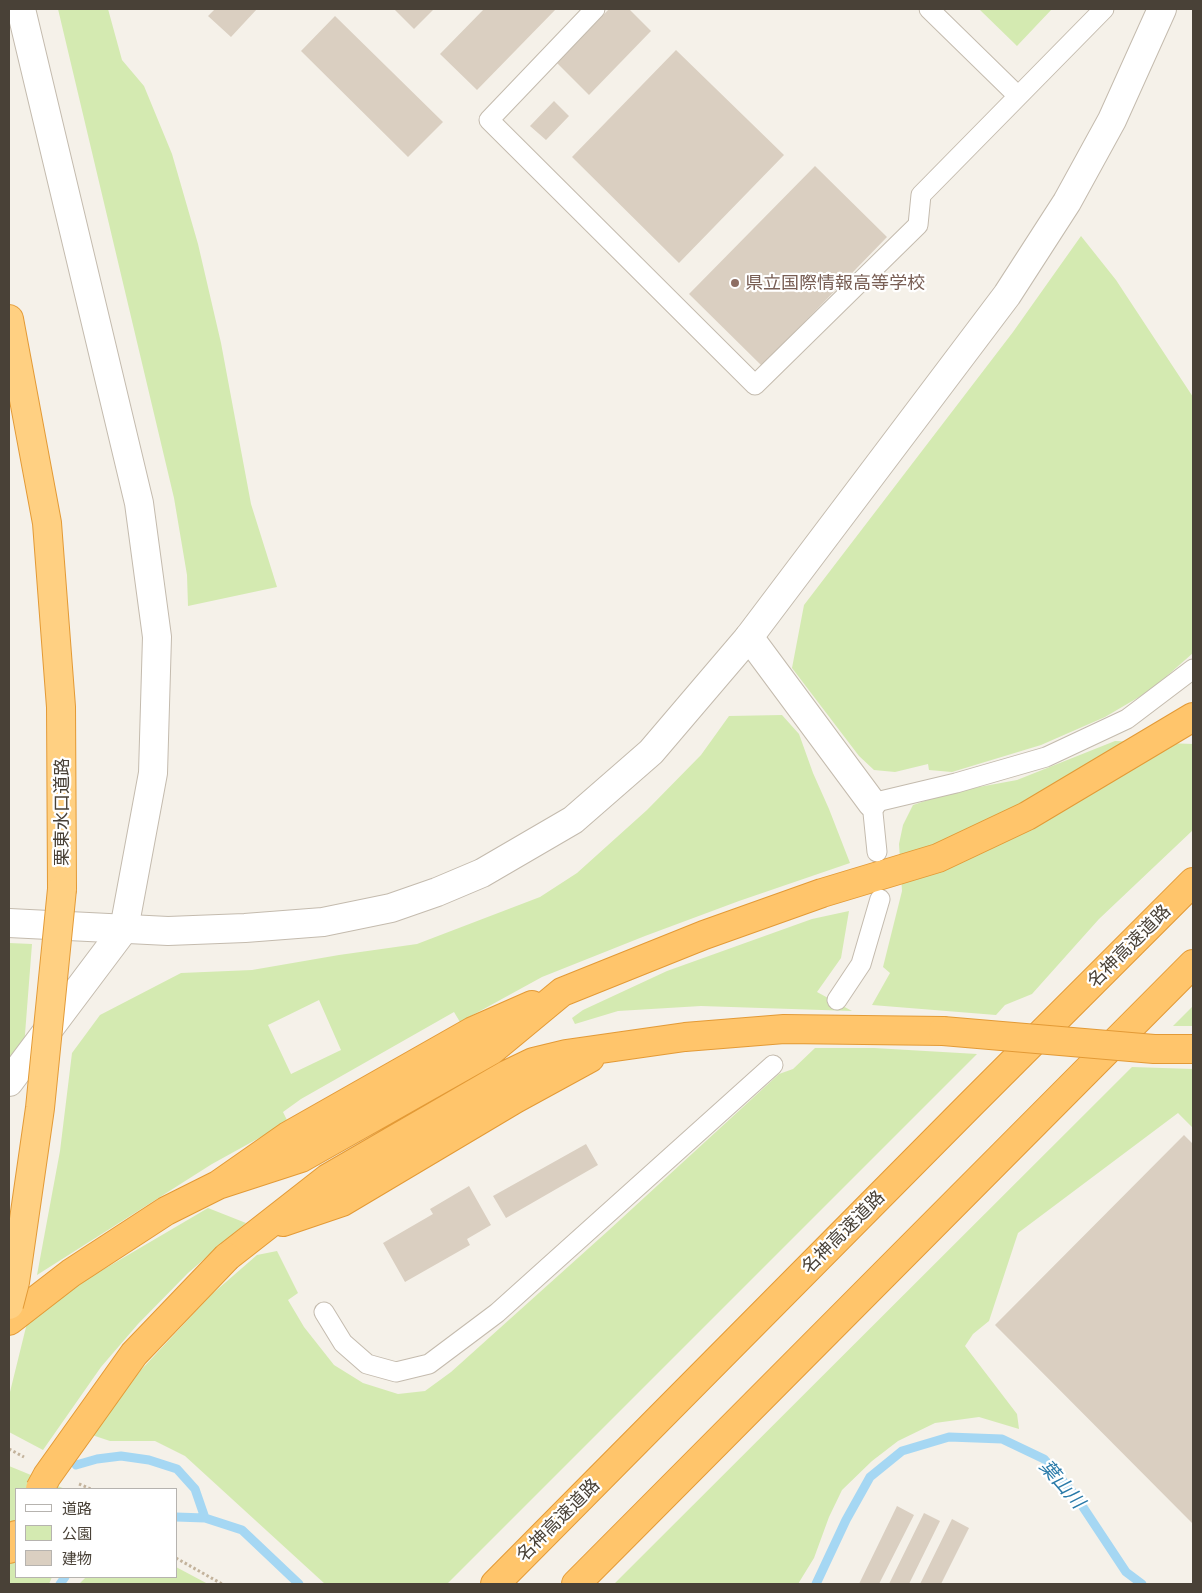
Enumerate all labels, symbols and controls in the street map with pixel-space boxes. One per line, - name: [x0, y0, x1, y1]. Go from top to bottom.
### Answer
- place label: 県立国際情報高等学校: [745, 272, 925, 294]
- marker: 県立国際情報高等学校: [729, 277, 741, 289]
- street label: 栗東水口道路: [51, 758, 73, 866]
- street label: 名神高速道路: [1083, 900, 1175, 992]
- street label: 名神高速道路: [797, 1186, 889, 1278]
- water label: 葉山川: [1035, 1455, 1089, 1513]
- street label: 名神高速道路: [512, 1474, 604, 1566]
- legend: [15, 1488, 178, 1578]
- text: 道路: [62, 1499, 92, 1517]
- text: 公園: [62, 1524, 92, 1542]
- text: 建物: [62, 1549, 92, 1567]

